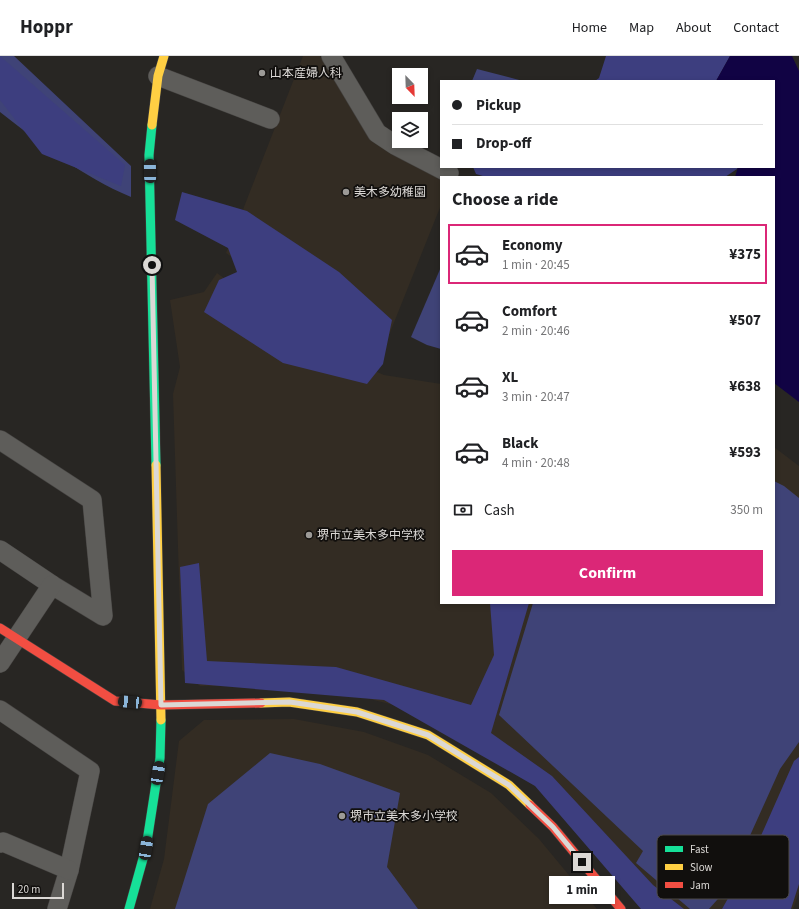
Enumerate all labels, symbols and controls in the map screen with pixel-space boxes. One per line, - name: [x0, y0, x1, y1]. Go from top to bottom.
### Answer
- text: Hoppr: [20, 14, 73, 41]
- text: Home: [572, 18, 607, 38]
- text: Map: [629, 18, 654, 38]
- text: About: [676, 18, 711, 38]
- text: Contact: [733, 18, 779, 38]
- place label: 山本産婦人科: [270, 65, 342, 82]
- marker: 山本産婦人科: [257, 68, 267, 78]
- north arrow: [392, 68, 428, 104]
- map controls: [392, 68, 428, 148]
- text: Pickup: [476, 95, 521, 116]
- button: layers: [392, 112, 428, 148]
- text: Drop-off: [476, 133, 531, 154]
- car: [144, 159, 156, 183]
- place label: 美木多幼稚園: [354, 184, 426, 201]
- marker: 美木多幼稚園: [341, 187, 351, 197]
- text: Choose a ride: [452, 187, 558, 212]
- text: Economy: [502, 235, 563, 256]
- icon: car: [454, 236, 490, 272]
- text: ¥375: [729, 244, 761, 265]
- route start: [143, 256, 161, 274]
- text: 1 min · 20:45: [502, 256, 570, 274]
- text: Comfort: [502, 301, 557, 322]
- icon: car: [454, 302, 490, 338]
- text: ¥507: [729, 310, 761, 331]
- text: 2 min · 20:46: [502, 322, 570, 340]
- text: XL: [502, 367, 518, 388]
- icon: car: [454, 368, 490, 404]
- text: ¥638: [729, 376, 761, 397]
- text: 3 min · 20:47: [502, 388, 570, 406]
- text: Black: [502, 433, 539, 454]
- icon: car: [454, 434, 490, 470]
- text: ¥593: [729, 442, 761, 463]
- text: 4 min · 20:48: [502, 454, 570, 472]
- icon: cash: [452, 499, 474, 521]
- text: Cash: [484, 500, 515, 521]
- text: 350 m: [730, 501, 763, 519]
- place label: 堺市立美木多中学校: [317, 527, 425, 544]
- marker: 堺市立美木多中学校: [304, 530, 314, 540]
- button: Confirm: [452, 550, 763, 596]
- car: [118, 695, 142, 709]
- car: [150, 760, 166, 786]
- place label: 堺市立美木多小学校: [350, 808, 458, 825]
- marker: 堺市立美木多小学校: [337, 811, 347, 821]
- car: [138, 835, 154, 861]
- legend: [657, 835, 789, 899]
- text: Fast: [690, 842, 709, 857]
- route end: [573, 853, 591, 871]
- text: Slow: [690, 860, 713, 875]
- callout: 1 min: [549, 876, 615, 904]
- text: Jam: [690, 878, 710, 893]
- scale bar: [12, 881, 64, 900]
- text: 1 min: [566, 881, 598, 899]
- text: 20 m: [18, 882, 40, 897]

